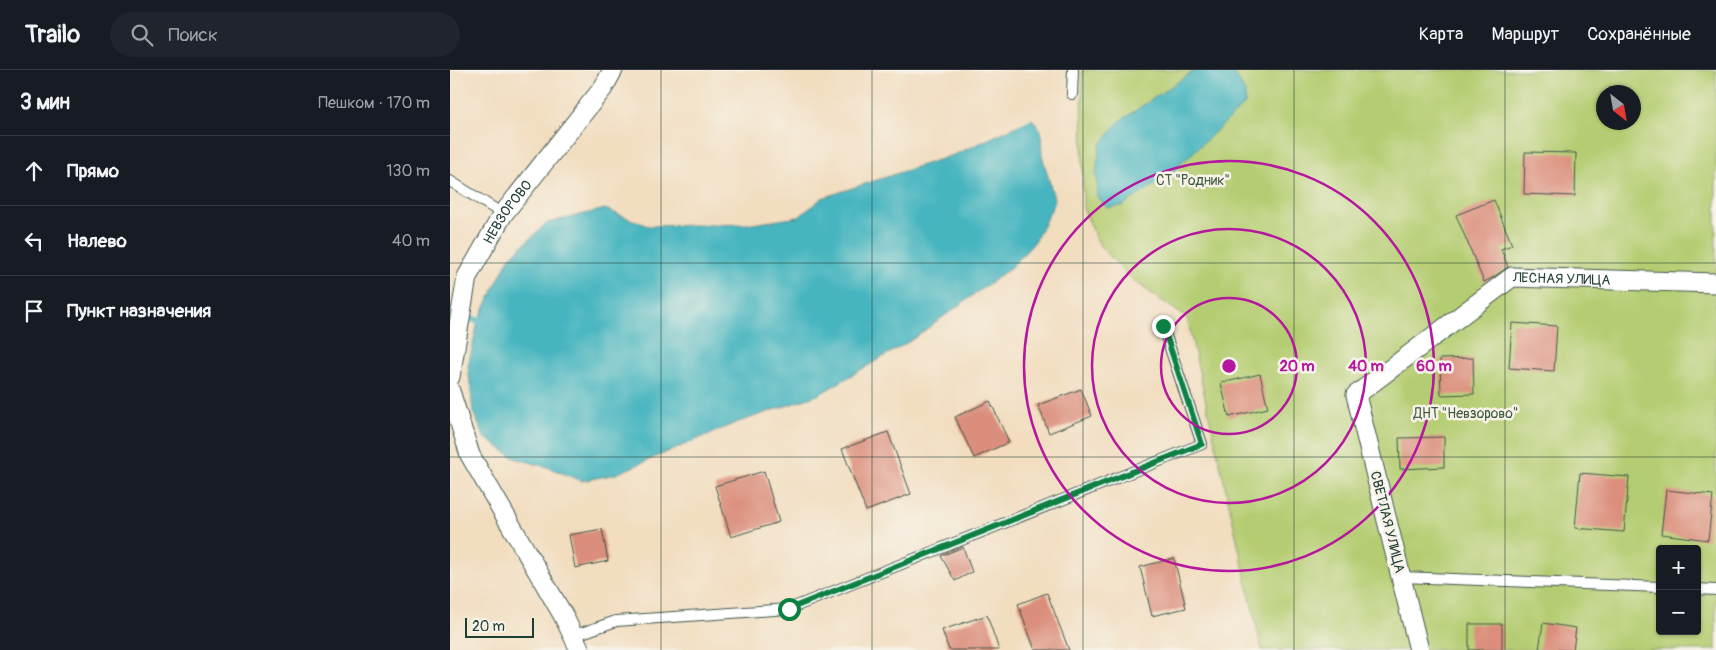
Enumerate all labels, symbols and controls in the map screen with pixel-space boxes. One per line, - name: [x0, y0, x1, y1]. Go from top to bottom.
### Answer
- search box: [110, 12, 460, 57]
- text: Trailo: [25, 20, 80, 49]
- icon: search: [128, 21, 156, 49]
- text: Поиск: [168, 23, 218, 47]
- text: Карта: [1419, 23, 1463, 46]
- text: Маршрут: [1491, 23, 1559, 46]
- text: Сохранённые: [1587, 23, 1691, 46]
- north arrow: [1596, 85, 1641, 130]
- text: 3 мин: [20, 89, 70, 116]
- text: Пешком · 170 m: [318, 93, 430, 113]
- icon: ahead: [20, 157, 48, 185]
- text: Прямо: [67, 159, 119, 183]
- text: 130 m: [386, 161, 430, 181]
- park label: СТ "Родник": [1156, 172, 1230, 189]
- street label: НЕВЗОРОВО: [480, 177, 536, 247]
- icon: left: [20, 227, 48, 255]
- text: Налево: [67, 229, 127, 253]
- text: 40 m: [392, 231, 430, 251]
- street label: ЛЕСНАЯ УЛИЦА: [1512, 269, 1611, 289]
- icon: arrive: [20, 297, 48, 325]
- text: Пункт назначения: [67, 299, 211, 323]
- route end: [1152, 315, 1175, 338]
- centre of rings: [1220, 357, 1238, 375]
- text: 20 m: [1279, 357, 1315, 376]
- text: 40 m: [1348, 357, 1384, 376]
- text: 60 m: [1416, 357, 1452, 376]
- park label: ДНТ "Невзорово": [1413, 405, 1518, 422]
- street label: СВЕТЛАЯ УЛИЦА: [1367, 469, 1408, 575]
- map controls: [1656, 545, 1701, 635]
- button: +: [1656, 545, 1701, 590]
- button: −: [1656, 590, 1701, 635]
- route start: [778, 598, 801, 621]
- scale bar: [465, 615, 534, 638]
- text: 20 m: [472, 618, 505, 635]

